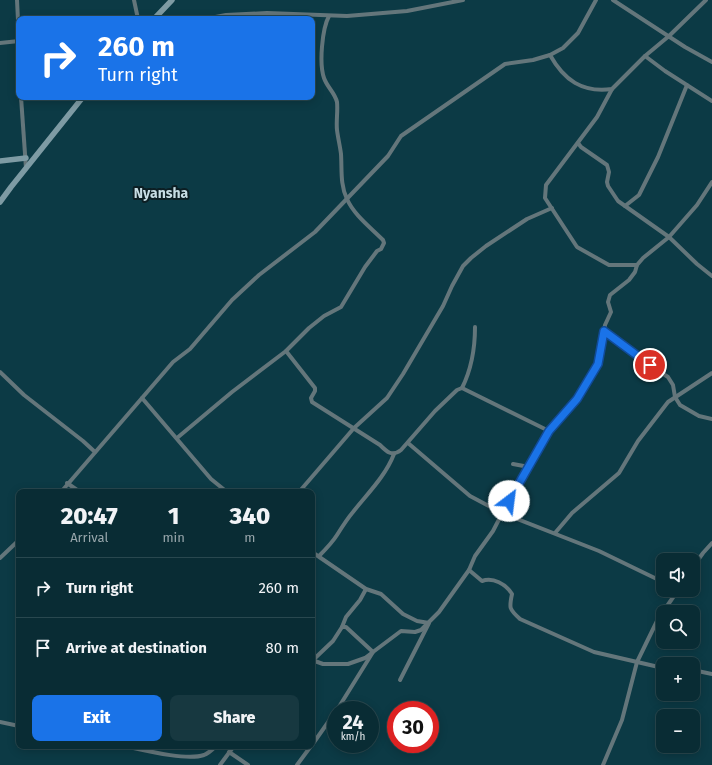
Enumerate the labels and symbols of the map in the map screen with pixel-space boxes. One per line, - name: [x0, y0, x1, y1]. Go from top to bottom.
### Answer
- district label: Nyansha: [134, 185, 189, 202]
- pin: [633, 348, 667, 382]
- position arrow: [488, 480, 530, 522]
- speed limit sign: 30: [387, 701, 439, 753]

